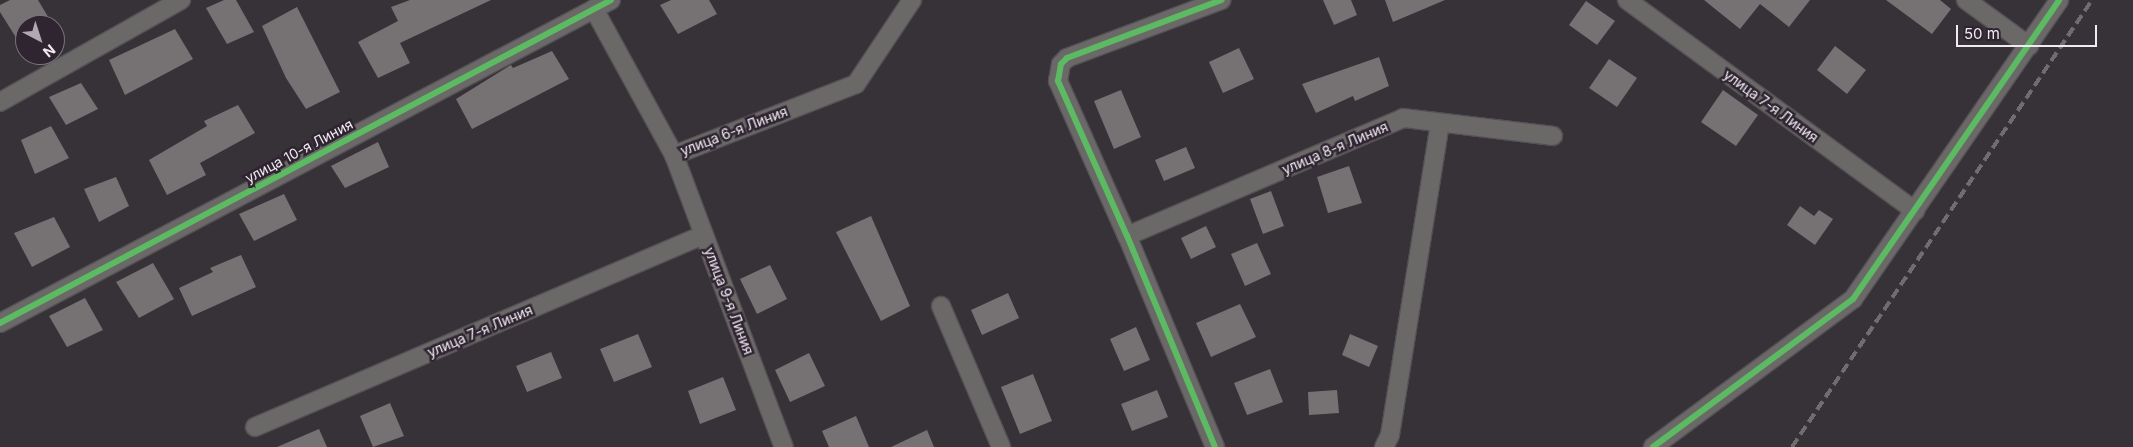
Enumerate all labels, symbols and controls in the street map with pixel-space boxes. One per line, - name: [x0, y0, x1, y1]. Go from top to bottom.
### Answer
- north arrow: [15, 15, 65, 65]
- scale bar: [1958, 15, 2099, 47]
- text: 50 m: [1964, 24, 2000, 43]
- text: N: [40, 41, 59, 61]
- street label: улица 7-я Линия: [1720, 66, 1822, 146]
- street label: улица 6-я Линия: [678, 103, 790, 159]
- street label: улица 10-я Линия: [242, 116, 356, 186]
- street label: улица 8-я Линия: [1279, 118, 1391, 178]
- street label: улица 9-я Линия: [701, 245, 757, 357]
- street label: улица 7-я Линия: [425, 301, 535, 361]

